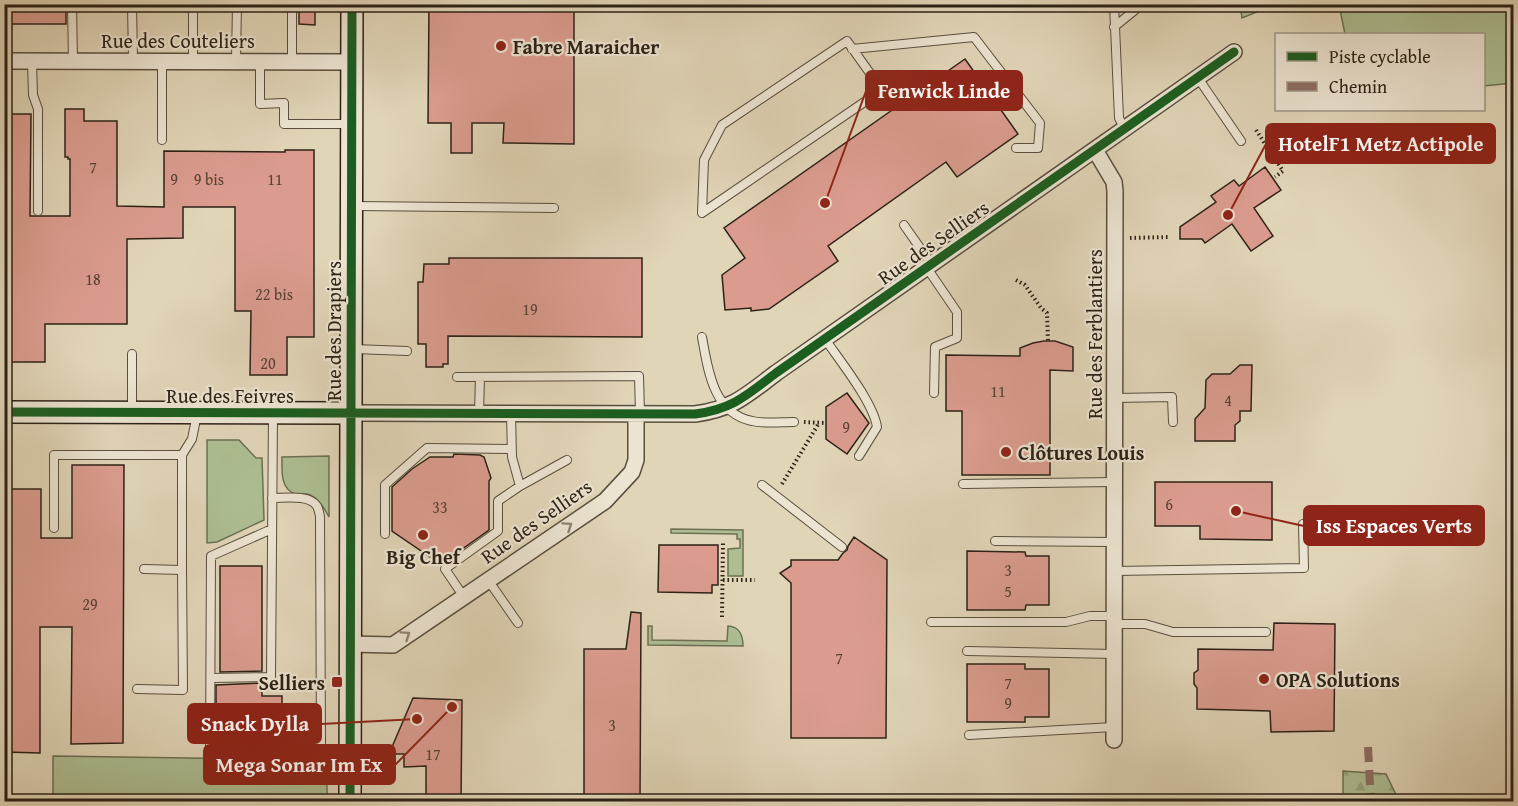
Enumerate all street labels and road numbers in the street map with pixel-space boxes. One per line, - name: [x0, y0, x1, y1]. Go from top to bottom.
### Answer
- street label: Rue des Couteliers: [101, 26, 255, 55]
- street label: Rue des Selliers: [871, 193, 995, 291]
- street label: Rue des Ferblantiers: [1080, 249, 1109, 419]
- street label: Rue des Drapiers: [319, 261, 348, 401]
- street label: Rue des Feivres: [166, 381, 294, 410]
- street label: Rue des Selliers: [474, 472, 598, 570]

